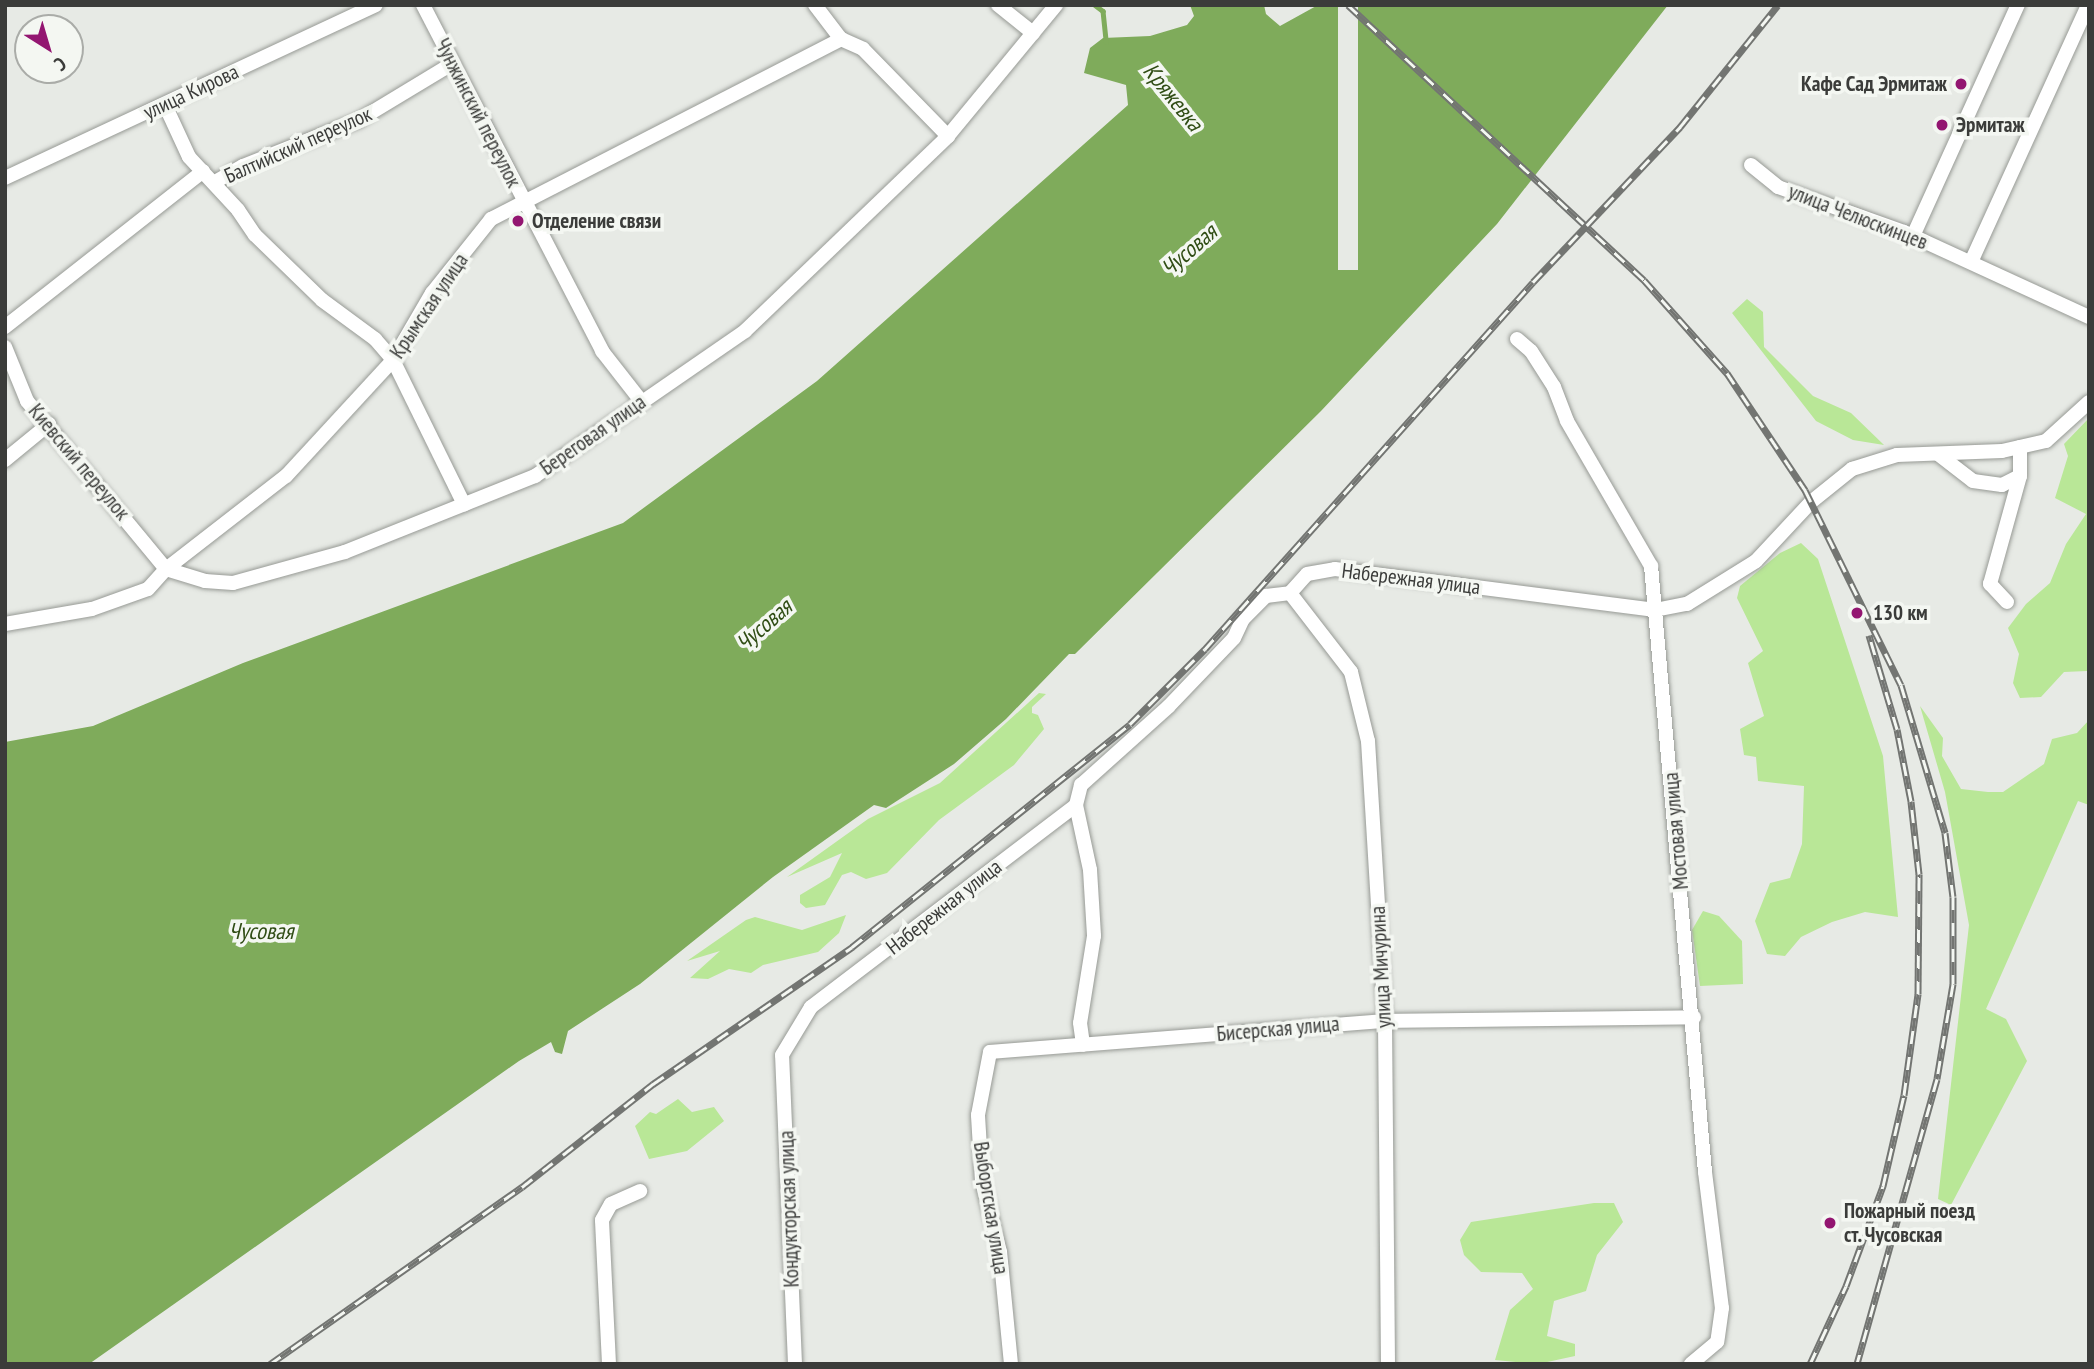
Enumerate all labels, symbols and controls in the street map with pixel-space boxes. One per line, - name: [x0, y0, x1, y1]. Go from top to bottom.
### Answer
- north arrow: [14, 14, 84, 84]
- street label: Чунжинский переулок: [430, 34, 526, 192]
- text: С: [50, 52, 71, 76]
- water label: Кряжевка: [1137, 58, 1209, 136]
- street label: улица Кирова: [139, 59, 243, 125]
- place label: Кафе Сад Эрмитаж: [1801, 71, 1947, 97]
- marker: Кафе Сад Эрмитаж: [1953, 76, 1969, 92]
- street label: Балтийский переулок: [220, 101, 376, 189]
- place label: Эрмитаж: [1956, 112, 2025, 138]
- marker: Эрмитаж: [1934, 117, 1950, 133]
- street label: улица Челюскинцев: [1785, 179, 1931, 255]
- place label: Отделение связи: [532, 208, 661, 234]
- marker: Отделение связи: [510, 213, 526, 229]
- water label: Чусовая: [1155, 218, 1223, 282]
- street label: Крымская улица: [385, 249, 473, 363]
- street label: Береговая улица: [535, 389, 651, 481]
- street label: Киевский переулок: [23, 399, 135, 525]
- street label: Набережная улица: [1340, 558, 1482, 600]
- water label: Чусовая: [730, 593, 798, 657]
- place label: 130 км: [1873, 600, 1928, 626]
- marker: 130 км: [1847, 603, 1867, 623]
- street label: Мостовая улица: [1658, 771, 1694, 891]
- street label: Набережная улица: [881, 854, 1007, 960]
- street label: улица Мичурина: [1365, 905, 1397, 1029]
- water label: Чусовая: [229, 917, 293, 945]
- street label: Бисерская улица: [1216, 1011, 1340, 1047]
- street label: Кондукторская улица: [774, 1130, 804, 1288]
- street label: Выборгская улица: [968, 1140, 1014, 1276]
- place label: Пожарный поезд ст. Чусовская: [1844, 1198, 1975, 1248]
- marker: Пожарный поезд ст. Чусовская: [1822, 1215, 1838, 1231]

